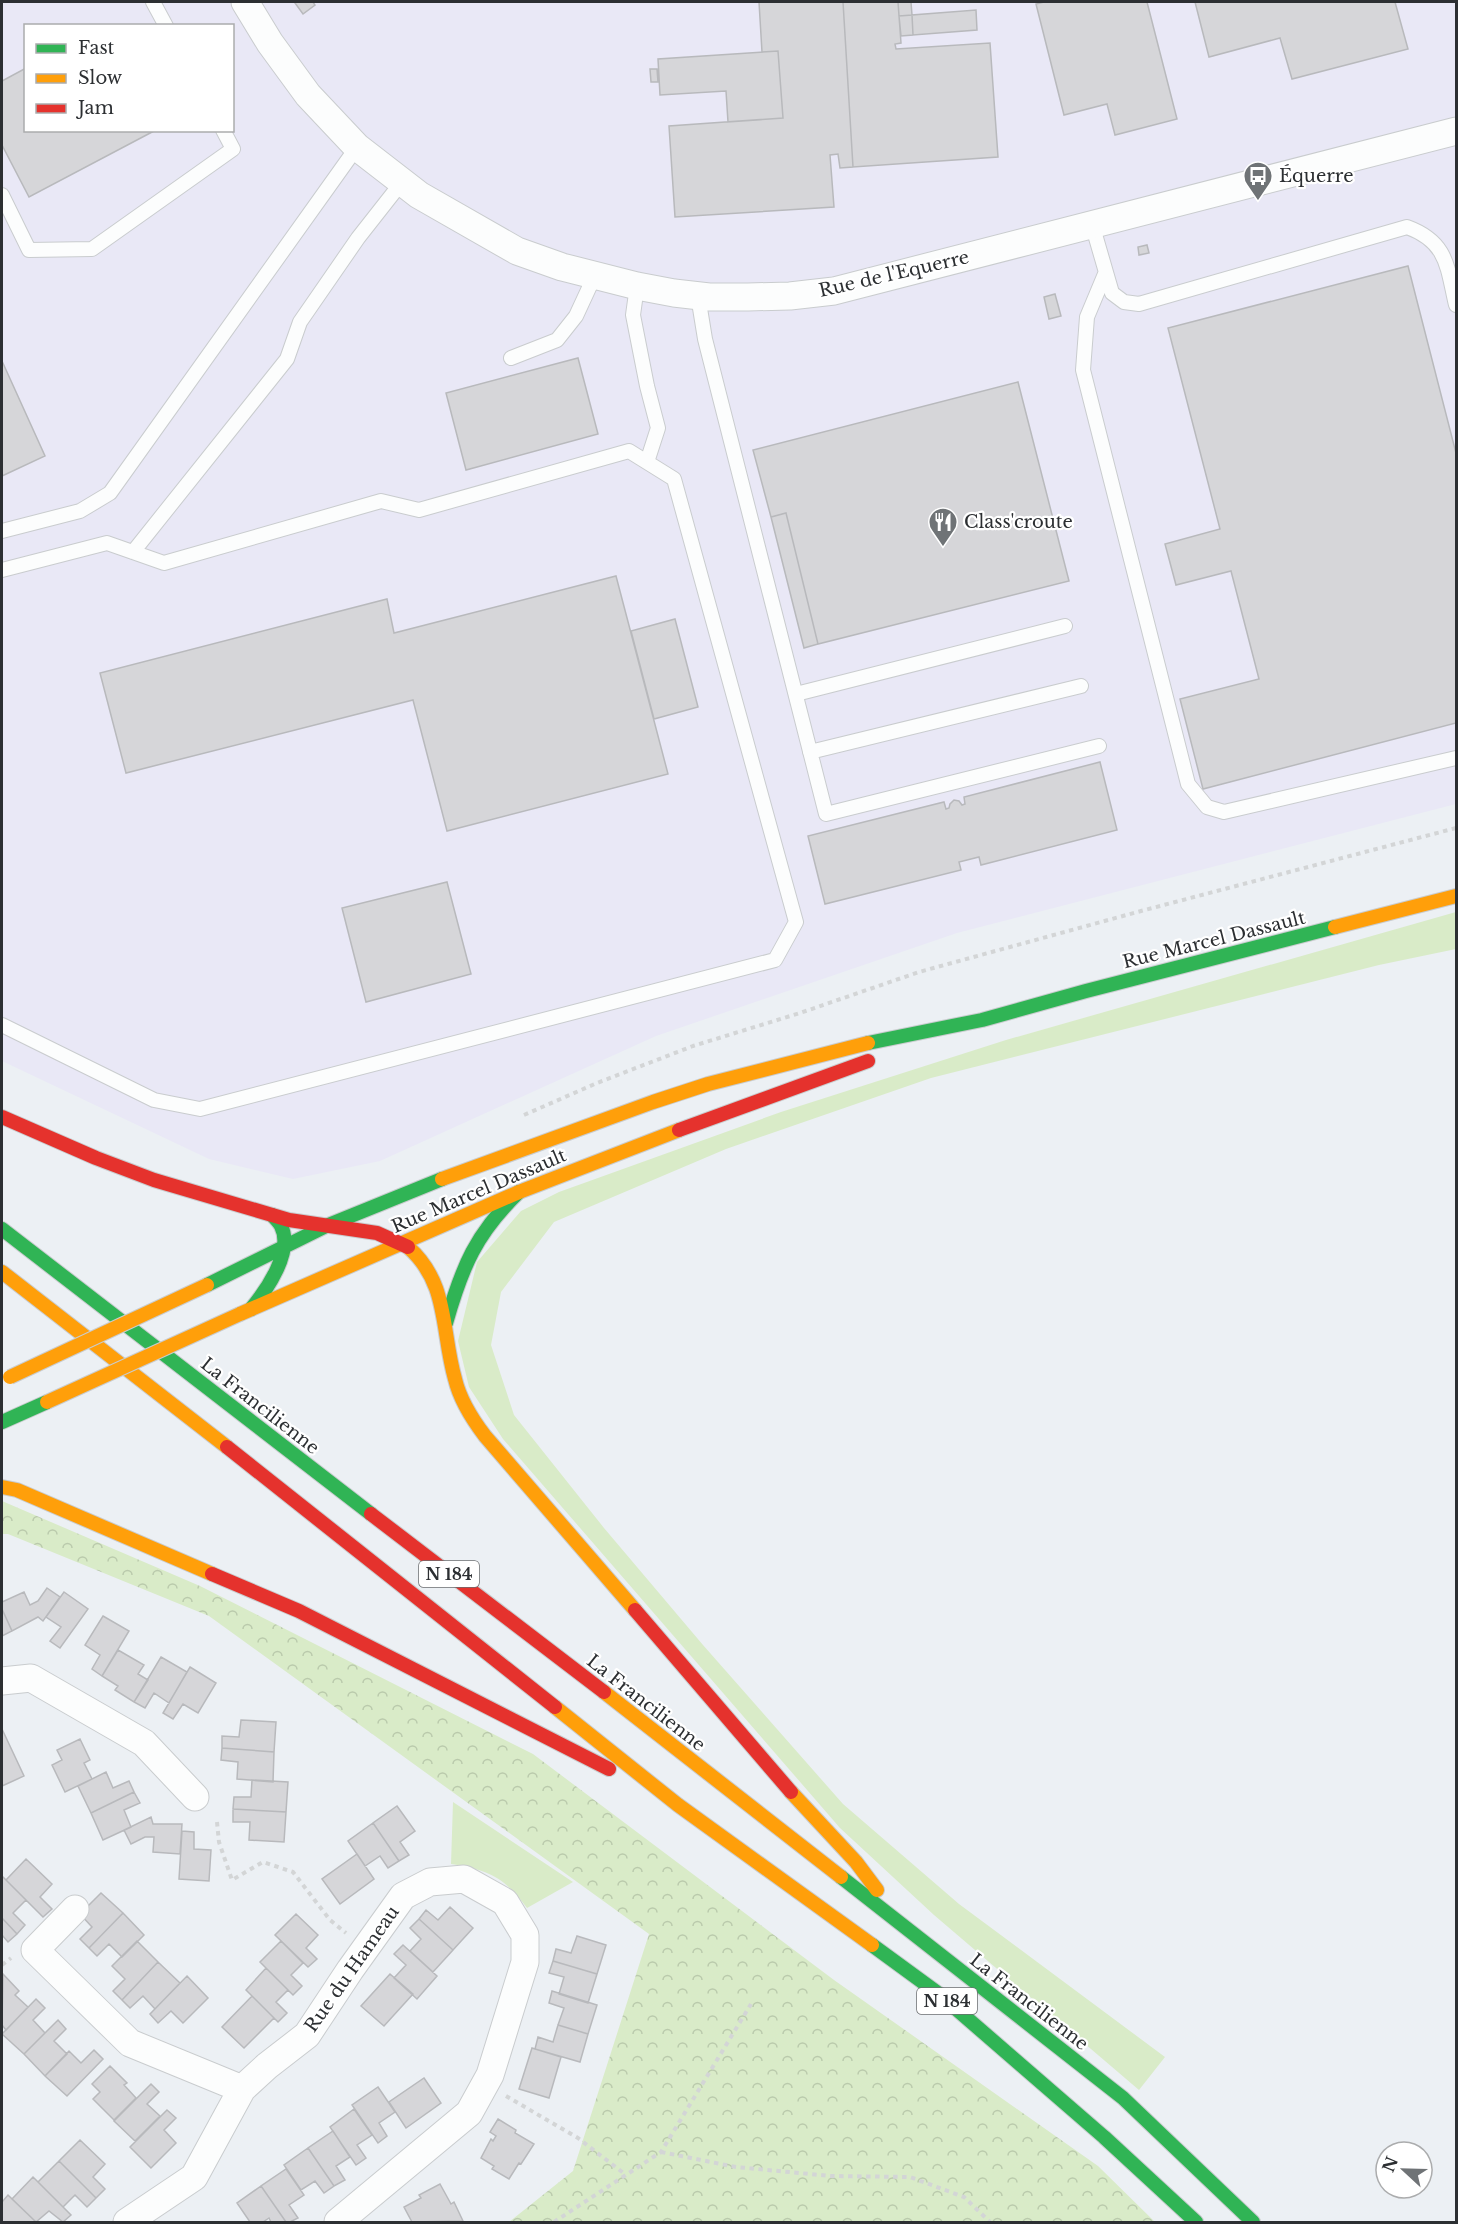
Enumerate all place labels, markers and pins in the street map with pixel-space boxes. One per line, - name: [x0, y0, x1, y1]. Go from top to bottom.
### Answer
- bus stop icon: Équerre: [1242, 160, 1274, 202]
- place label: Équerre: [1279, 164, 1353, 187]
- restaurant icon: Class'croute: [927, 506, 959, 548]
- place label: Class'croute: [964, 511, 1073, 533]

